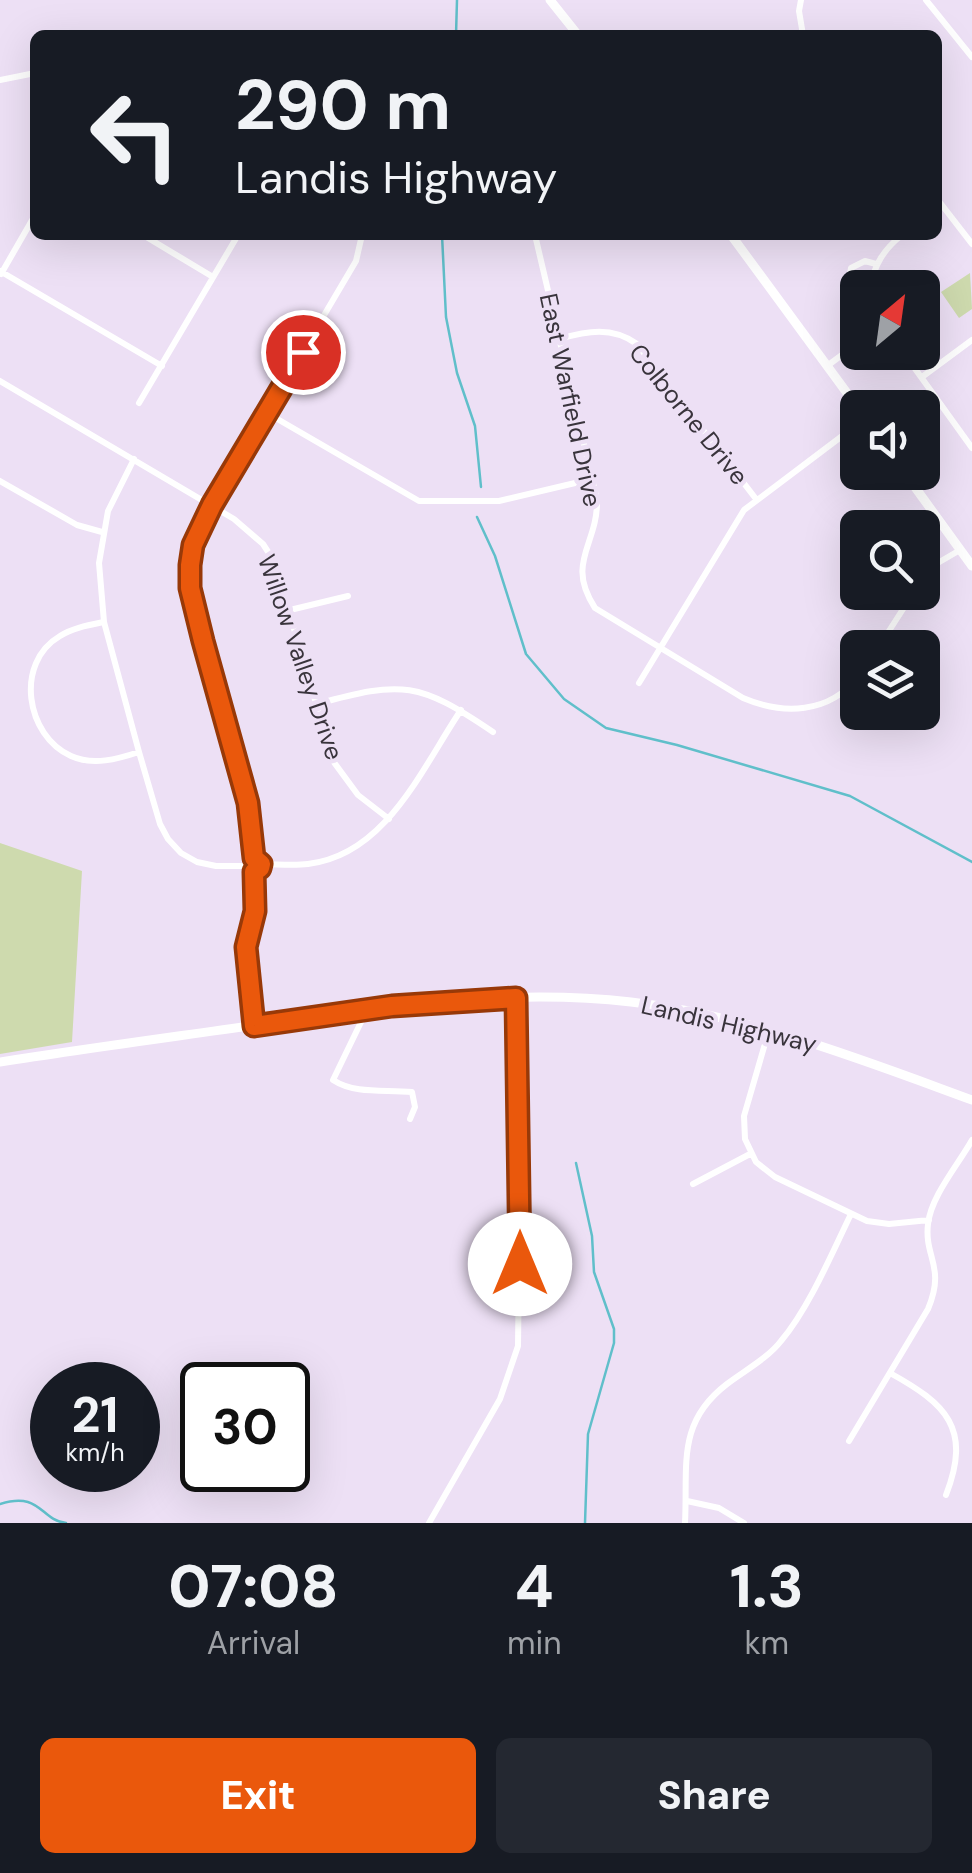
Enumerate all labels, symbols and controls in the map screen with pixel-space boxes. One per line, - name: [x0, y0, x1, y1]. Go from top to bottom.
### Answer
- text: 290 m: [235, 60, 451, 151]
- icon: left: [70, 70, 200, 200]
- text: Landis Highway: [235, 148, 557, 207]
- north arrow: [840, 270, 940, 370]
- map controls: [840, 270, 940, 730]
- street label: East Warfield Drive: [532, 290, 609, 510]
- pin: [261, 310, 346, 395]
- icon: arrive: [276, 325, 331, 380]
- street label: Colborne Drive: [622, 337, 756, 492]
- button: sound: [840, 390, 940, 490]
- button: search: [840, 510, 940, 610]
- street label: Willow Valley Drive: [250, 550, 351, 764]
- button: layers: [840, 630, 940, 730]
- street label: Landis Highway: [638, 988, 820, 1061]
- position arrow: [468, 1212, 572, 1316]
- speed limit sign: 30: [180, 1362, 310, 1492]
- text: 21: [71, 1382, 119, 1448]
- text: km/h: [65, 1436, 125, 1469]
- text: 07:08: [168, 1547, 339, 1626]
- text: 4: [515, 1547, 554, 1626]
- text: 1.3: [730, 1547, 804, 1626]
- text: Arrival: [207, 1622, 300, 1664]
- text: min: [507, 1622, 562, 1664]
- text: km: [744, 1622, 789, 1664]
- button: Exit: [40, 1738, 476, 1853]
- button: Share: [496, 1738, 932, 1853]

